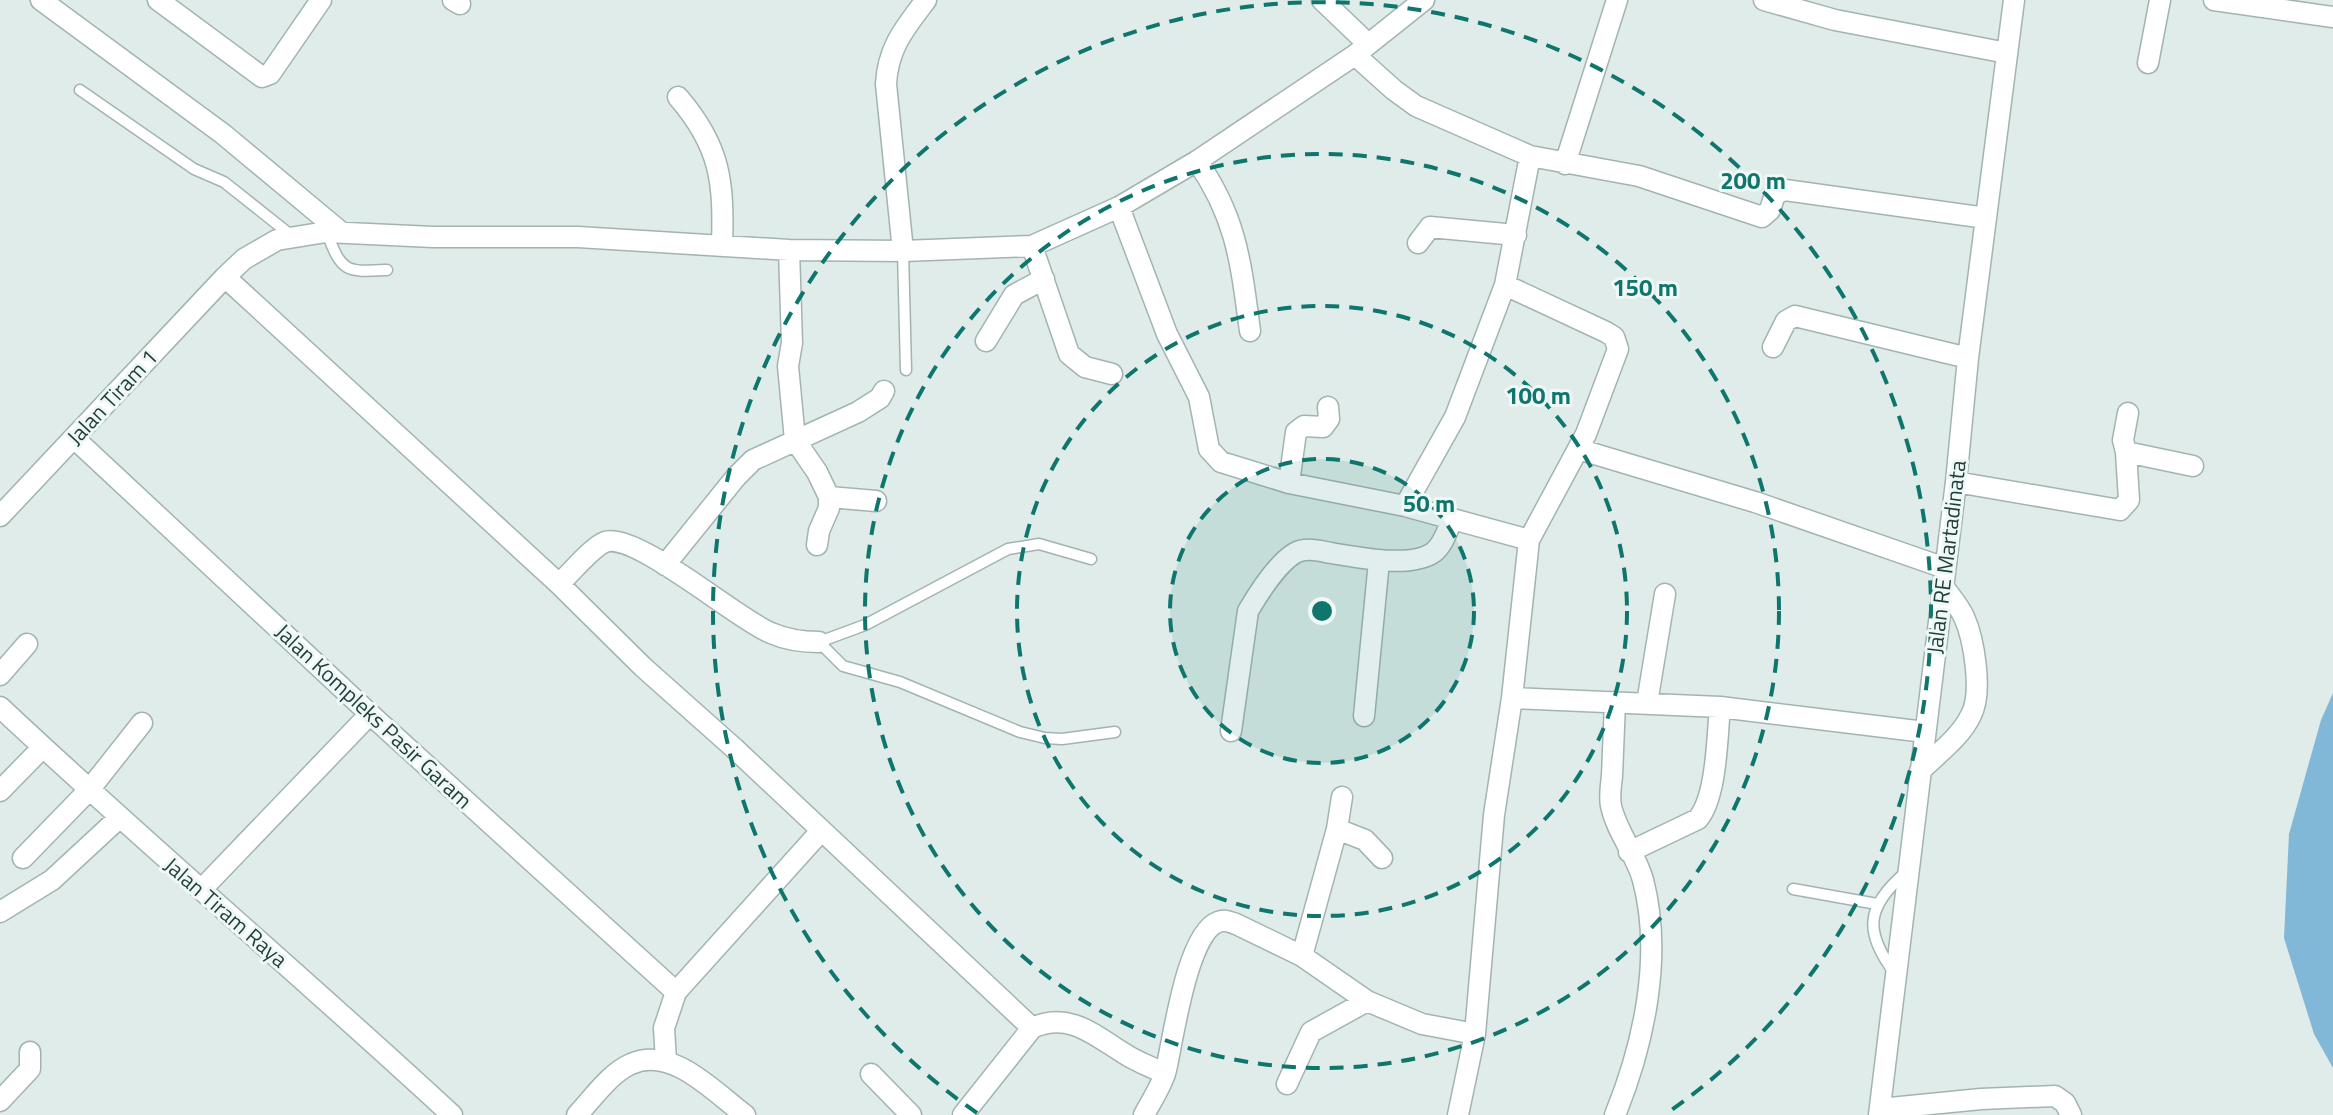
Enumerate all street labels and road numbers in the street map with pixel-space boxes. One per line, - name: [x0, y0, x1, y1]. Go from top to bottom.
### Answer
- street label: Jalan Tiram 1: [58, 341, 166, 453]
- street label: Jalan RE Martadinata: [1917, 458, 1975, 656]
- street label: Jalan Kompleks Pasir Garam: [268, 615, 480, 817]
- street label: Jalan Tiram Raya: [157, 849, 295, 975]

